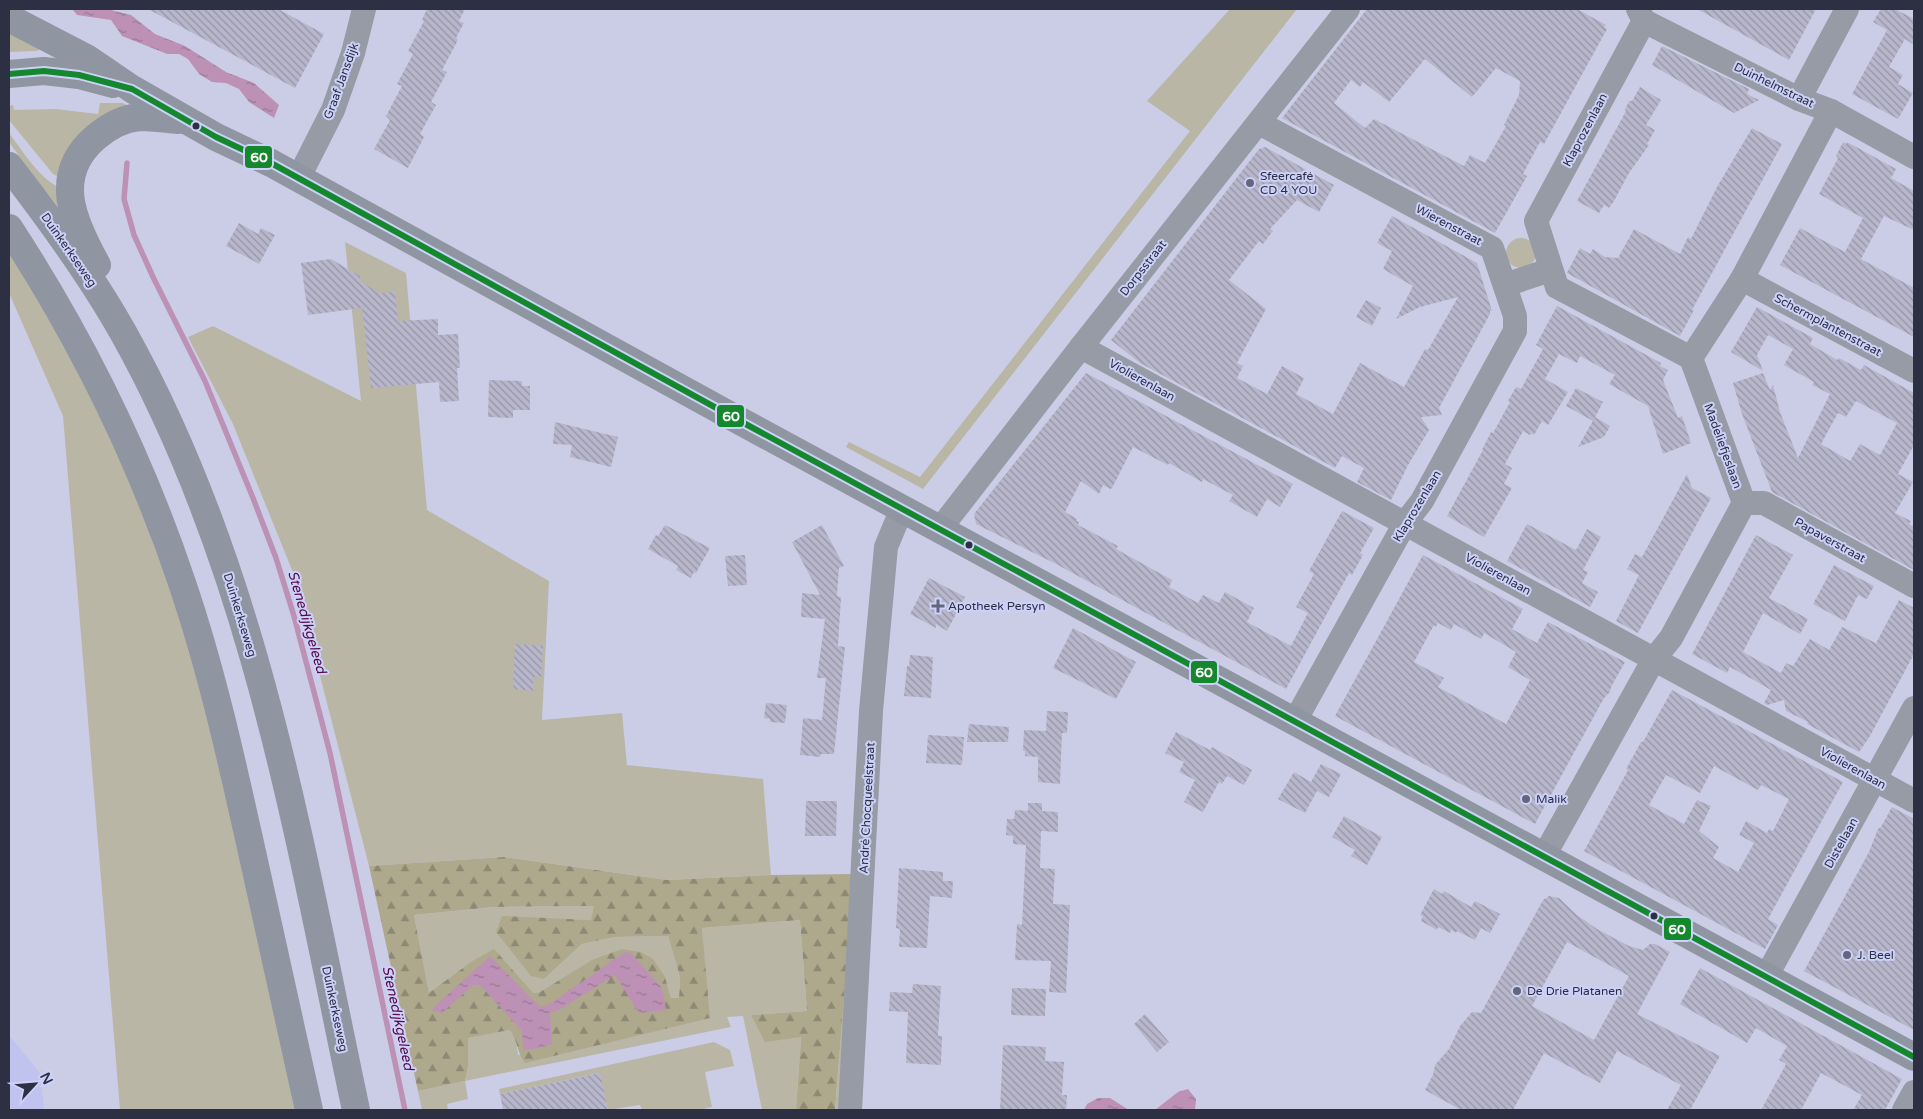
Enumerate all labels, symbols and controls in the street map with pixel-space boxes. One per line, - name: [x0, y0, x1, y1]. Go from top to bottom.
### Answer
- street label: Graaf Jansdijk: [321, 40, 361, 121]
- street label: Duinhelmstraat: [1732, 60, 1817, 111]
- street label: Klaprozenlaan: [1560, 91, 1610, 169]
- unlabelled marker: [191, 121, 201, 131]
- line badge: 60: [244, 145, 273, 169]
- text: 60: [250, 149, 268, 166]
- place label: Sfeercafé CD 4 YOU: [1260, 169, 1317, 197]
- marker: Sfeercafé CD 4 YOU: [1244, 177, 1256, 189]
- street label: Wierenstraat: [1413, 202, 1485, 249]
- street label: Duinkerkseweg: [38, 210, 100, 290]
- street label: Dorpsstraat: [1117, 237, 1169, 299]
- street label: Schermplantenstraat: [1772, 291, 1884, 359]
- street label: Violierenlaan: [1106, 356, 1178, 404]
- street label: Madeliefjeslaan: [1701, 402, 1745, 490]
- line badge: 60: [716, 404, 745, 428]
- text: 60: [722, 408, 740, 425]
- street label: Klaprozenlaan: [1390, 468, 1444, 544]
- street label: Papaverstraat: [1792, 515, 1868, 566]
- unlabelled marker: [964, 540, 974, 550]
- street label: Violierenlaan: [1462, 550, 1534, 598]
- water label: Stenedijkgeleed: [284, 569, 330, 677]
- street label: Duinkerkseweg: [221, 571, 259, 659]
- place label: Apotheek Persyn: [948, 599, 1046, 613]
- marker: Apotheek Persyn: [932, 600, 944, 612]
- line badge: 60: [1190, 660, 1218, 684]
- text: 60: [1195, 664, 1213, 681]
- street label: André Chocqueelstraat: [857, 741, 877, 874]
- street label: Violierenlaan: [1817, 744, 1889, 792]
- place label: Malik: [1536, 792, 1567, 806]
- marker: Malik: [1520, 793, 1532, 805]
- street label: Distellaan: [1821, 815, 1861, 871]
- unlabelled marker: [1649, 911, 1659, 921]
- line badge: 60: [1663, 917, 1692, 941]
- text: 60: [1668, 921, 1686, 938]
- place label: J. Beel: [1857, 948, 1894, 962]
- marker: J. Beel: [1841, 949, 1853, 961]
- water label: Stenedijkgeleed: [379, 964, 418, 1074]
- street label: Duinkerkseweg: [319, 965, 351, 1053]
- place label: De Drie Platanen: [1527, 984, 1622, 998]
- marker: De Drie Platanen: [1511, 985, 1523, 997]
- north arrow: [10, 1059, 60, 1109]
- text: N: [36, 1070, 56, 1087]

